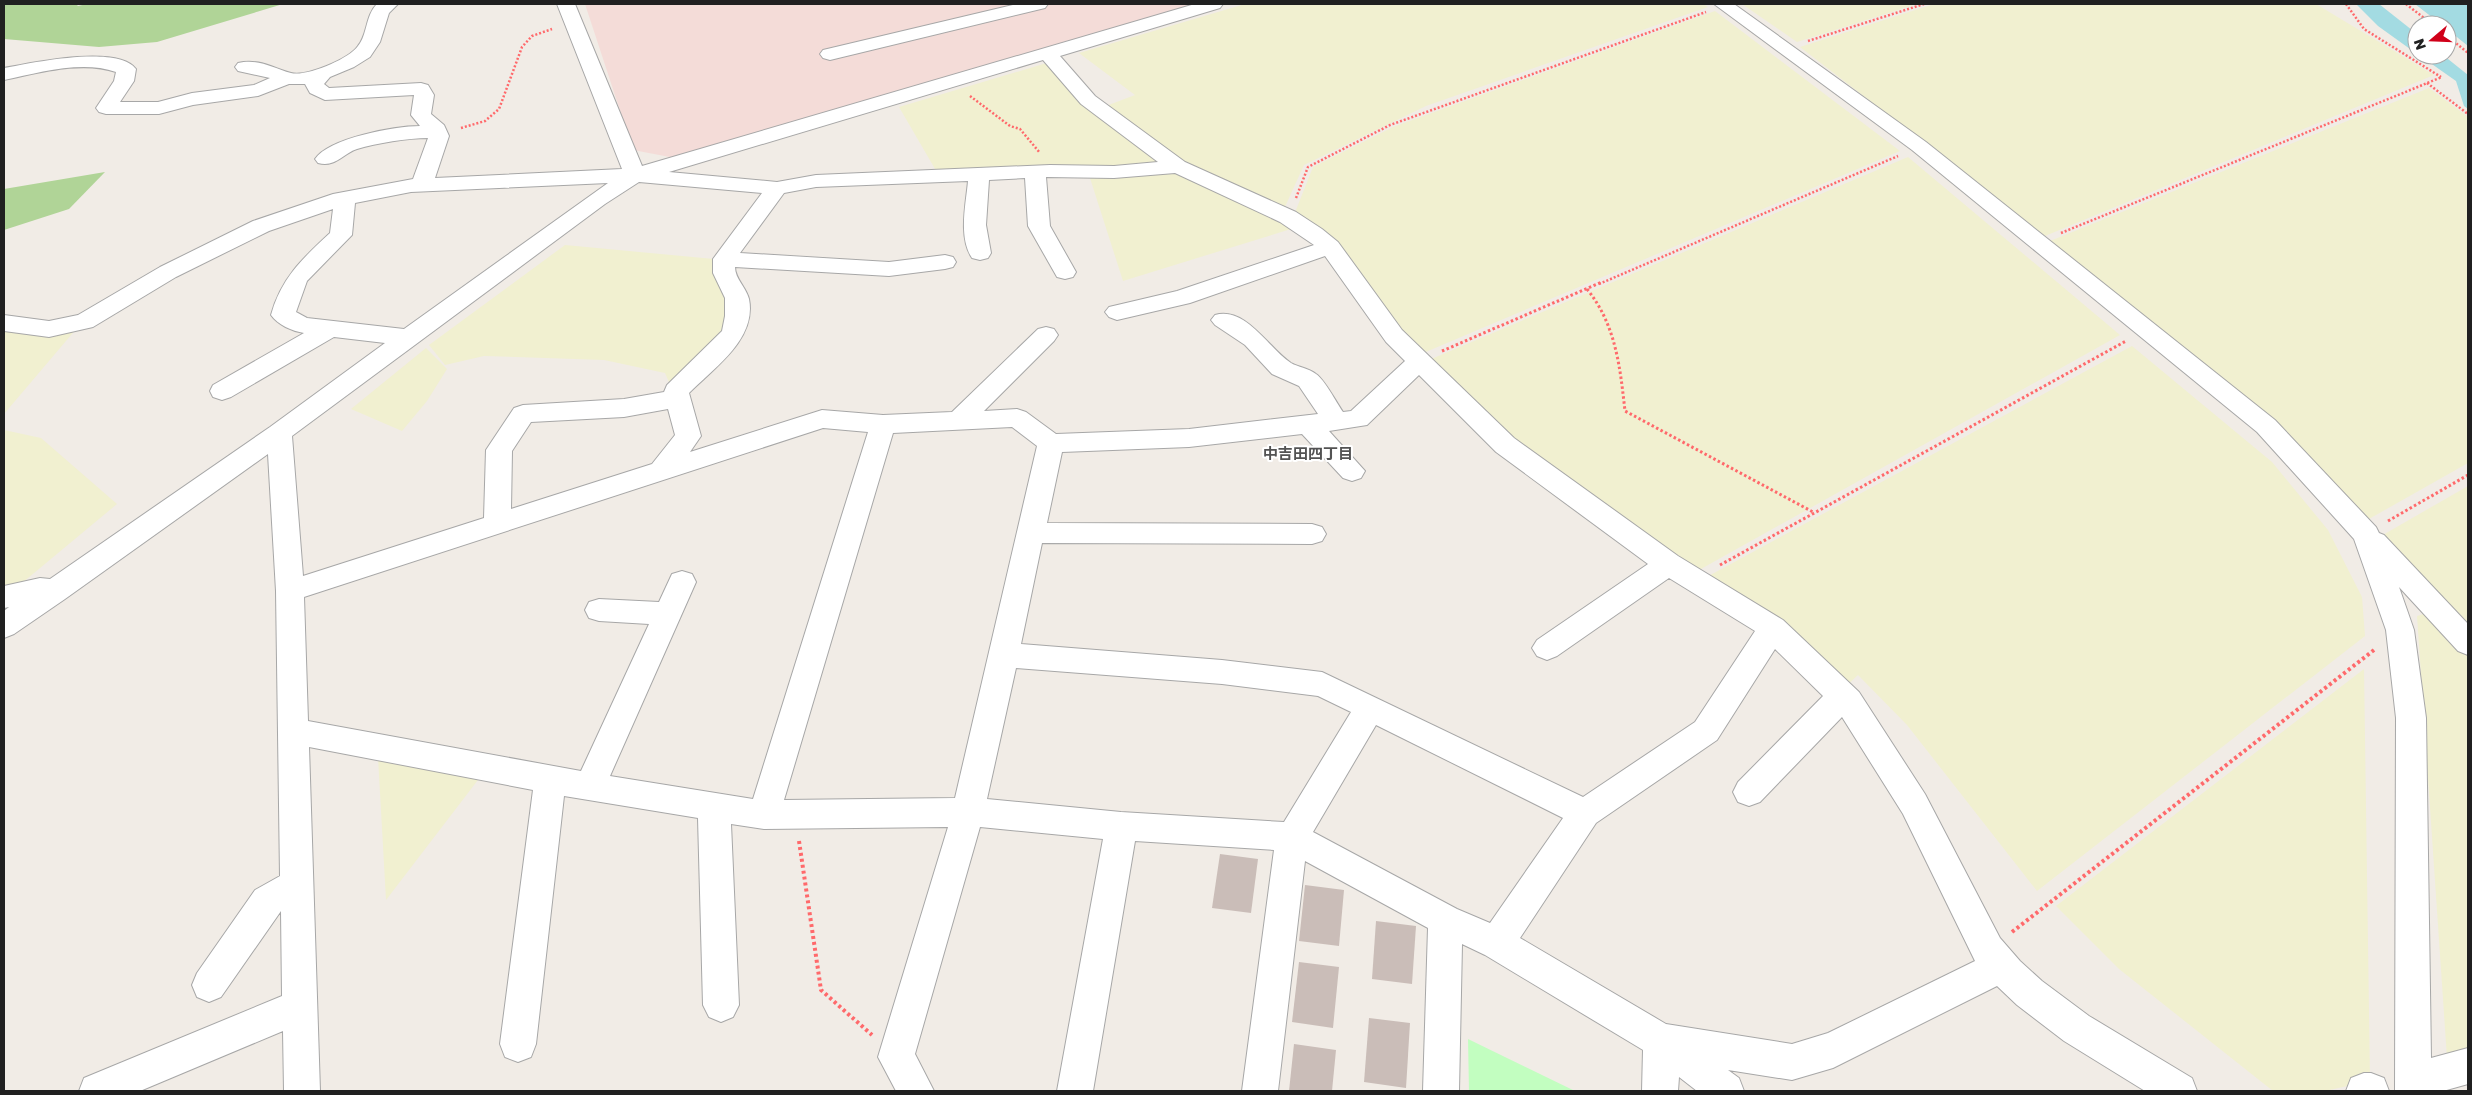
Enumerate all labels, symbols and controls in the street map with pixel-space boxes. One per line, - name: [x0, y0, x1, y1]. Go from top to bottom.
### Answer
- north arrow: [2407, 15, 2457, 65]
- text: N: [2409, 37, 2429, 52]
- district label: 中吉田四丁目: [1263, 444, 1353, 462]

